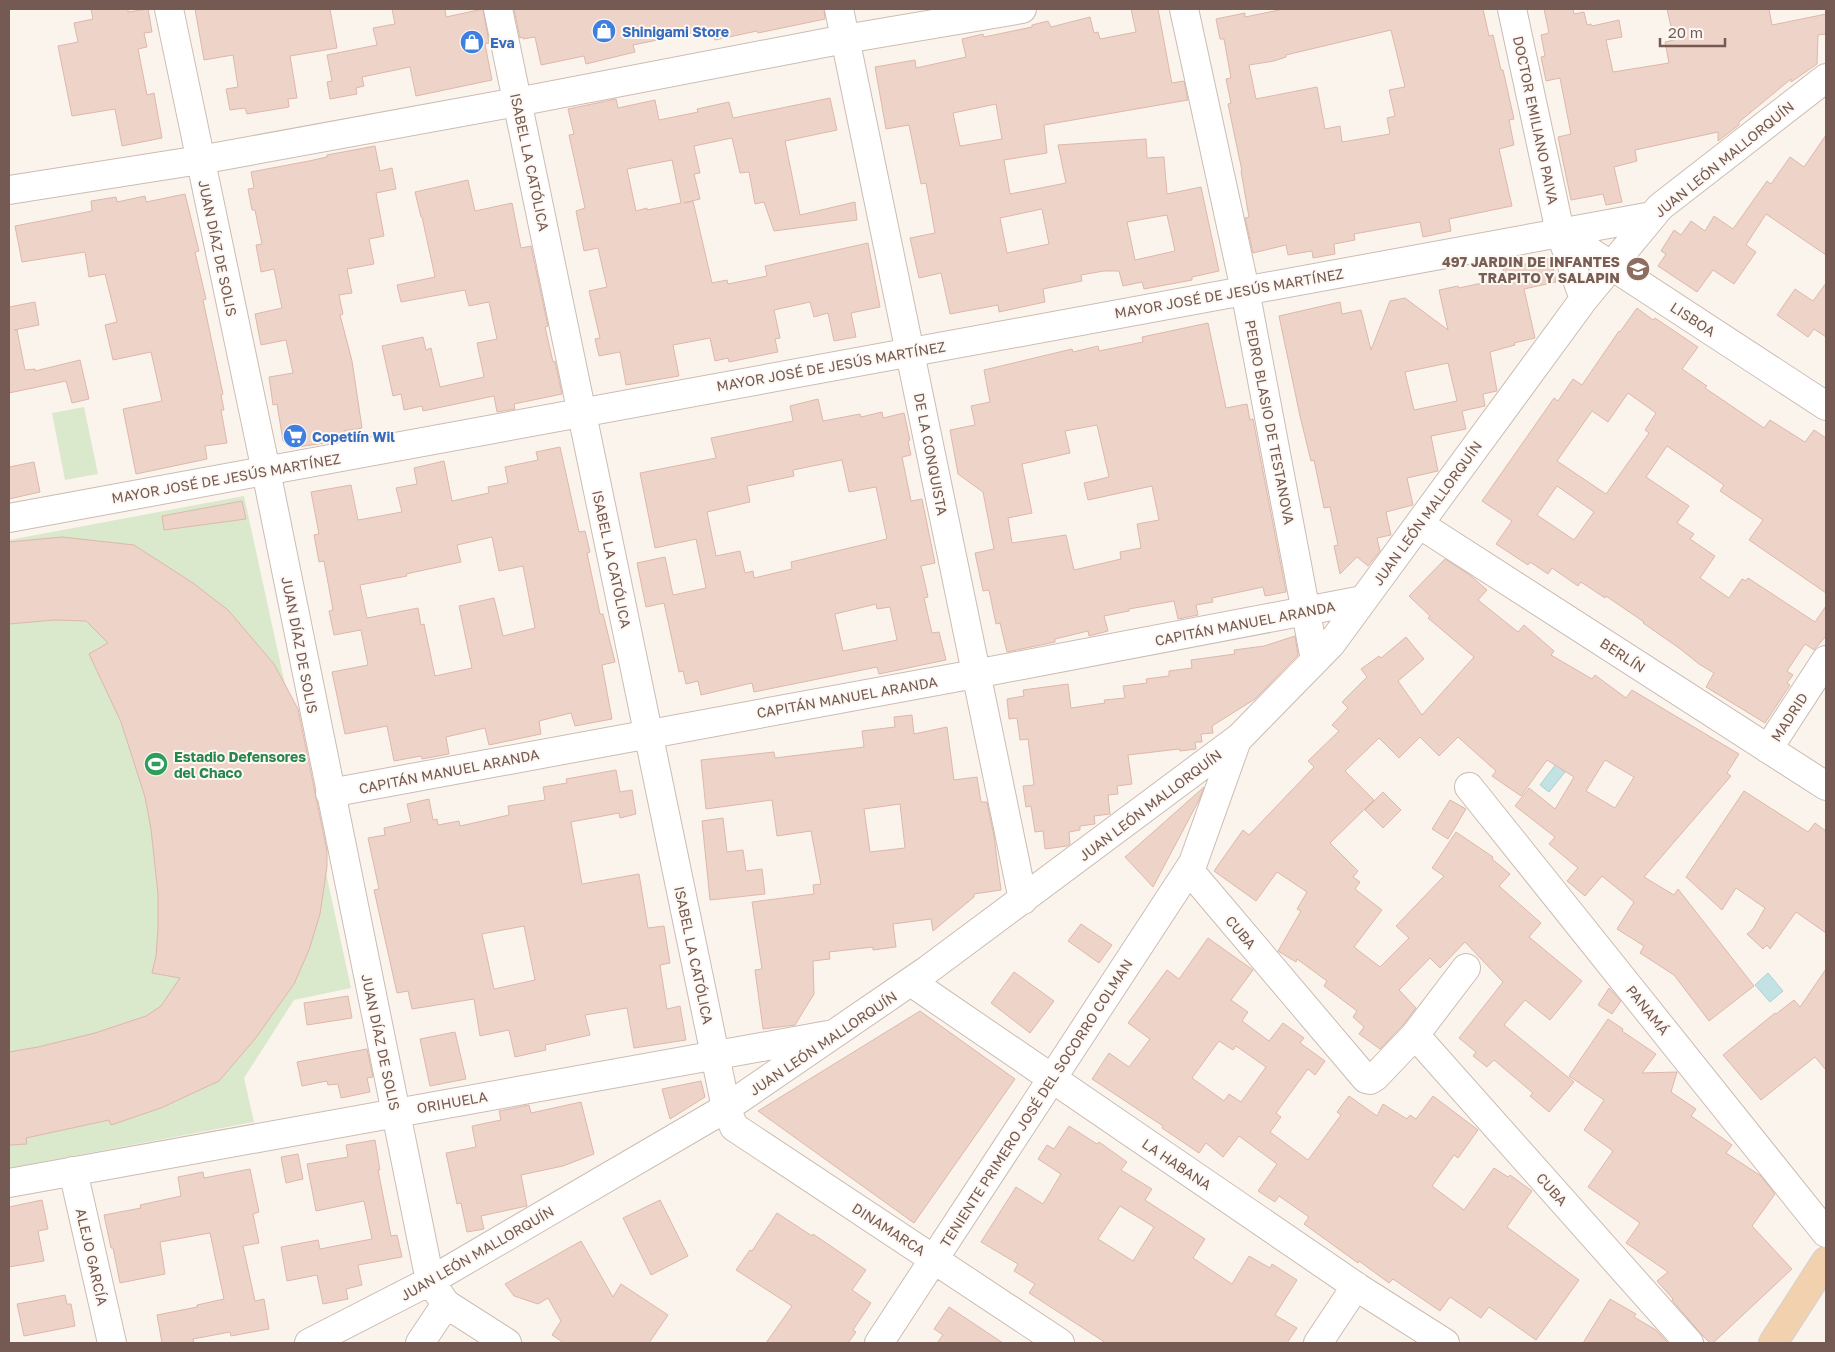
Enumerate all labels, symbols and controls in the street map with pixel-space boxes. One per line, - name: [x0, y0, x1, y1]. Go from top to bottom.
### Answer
- scale bar: [1660, 15, 1725, 47]
- shop icon: Shinigami Store: [591, 18, 617, 44]
- place label: Shinigami Store: [622, 23, 729, 40]
- text: 20 m: [1668, 23, 1703, 41]
- shop icon: Eva: [459, 29, 485, 55]
- place label: Eva: [490, 34, 515, 51]
- street label: DOCTOR EMILIANO PAIVA: [1510, 34, 1562, 206]
- street label: ISABEL LA CATÓLICA: [507, 91, 553, 233]
- street label: JUAN LEÓN MALLORQUÍN: [1651, 98, 1797, 220]
- street label: JUAN DÍAZ DE SOLIS: [195, 178, 241, 318]
- place label: 497 JARDIN DE INFANTES TRAPITO Y SALAPIN: [1442, 253, 1620, 286]
- school or university icon: 497 JARDIN DE INFANTES TRAPITO Y SALAPIN: [1625, 256, 1651, 282]
- street label: MAYOR JOSÉ DE JESÚS MARTÍNEZ: [1113, 264, 1345, 322]
- street label: LISBOA: [1667, 298, 1719, 340]
- street label: PEDRO BLASIO DE TESTANOVA: [1242, 318, 1298, 526]
- street label: MAYOR JOSÉ DE JESÚS MARTÍNEZ: [715, 337, 947, 395]
- street label: DE LA CONQUISTA: [911, 391, 951, 517]
- supermarket icon: Copetiín Wil: [282, 423, 308, 449]
- place label: Copetiín Wil: [312, 428, 395, 445]
- street label: JUAN LEÓN MALLORQUÍN: [1369, 437, 1485, 589]
- street label: MAYOR JOSÉ DE JESÚS MARTÍNEZ: [110, 449, 342, 507]
- street label: ISABEL LA CATÓLICA: [589, 488, 635, 630]
- street label: JUAN DÍAZ DE SOLIS: [278, 575, 322, 715]
- street label: CAPITÁN MANUEL ARANDA: [1153, 597, 1337, 649]
- street label: BERLÍN: [1597, 634, 1649, 676]
- street label: CAPITÁN MANUEL ARANDA: [755, 673, 939, 721]
- street label: MADRID: [1767, 689, 1811, 745]
- street label: CAPITÁN MANUEL ARANDA: [357, 745, 541, 797]
- street label: JUAN LEÓN MALLORQUÍN: [1075, 746, 1225, 864]
- place label: Estadio Defensores del Chaco: [174, 748, 306, 781]
- sports icon: Estadio Defensores del Chaco: [143, 751, 169, 777]
- street label: ISABEL LA CATÓLICA: [671, 884, 717, 1026]
- street label: CUBA: [1222, 912, 1260, 953]
- street label: TENIENTE PRIMERO JOSÉ DEL SOCORRO COLMAN: [936, 956, 1136, 1250]
- street label: JUAN DÍAZ DE SOLIS: [358, 972, 404, 1112]
- street label: PANAMÁ: [1623, 982, 1674, 1039]
- street label: JUAN LEÓN MALLORQUÍN: [746, 987, 900, 1099]
- street label: ORIHUELA: [415, 1087, 489, 1117]
- street label: LA HABANA: [1139, 1135, 1215, 1194]
- street label: CUBA: [1533, 1169, 1572, 1209]
- street label: DINAMARCA: [849, 1199, 929, 1259]
- street label: JUAN LEÓN MALLORQUÍN: [397, 1202, 557, 1304]
- street label: ALEJO GARCÍA: [73, 1207, 112, 1308]

